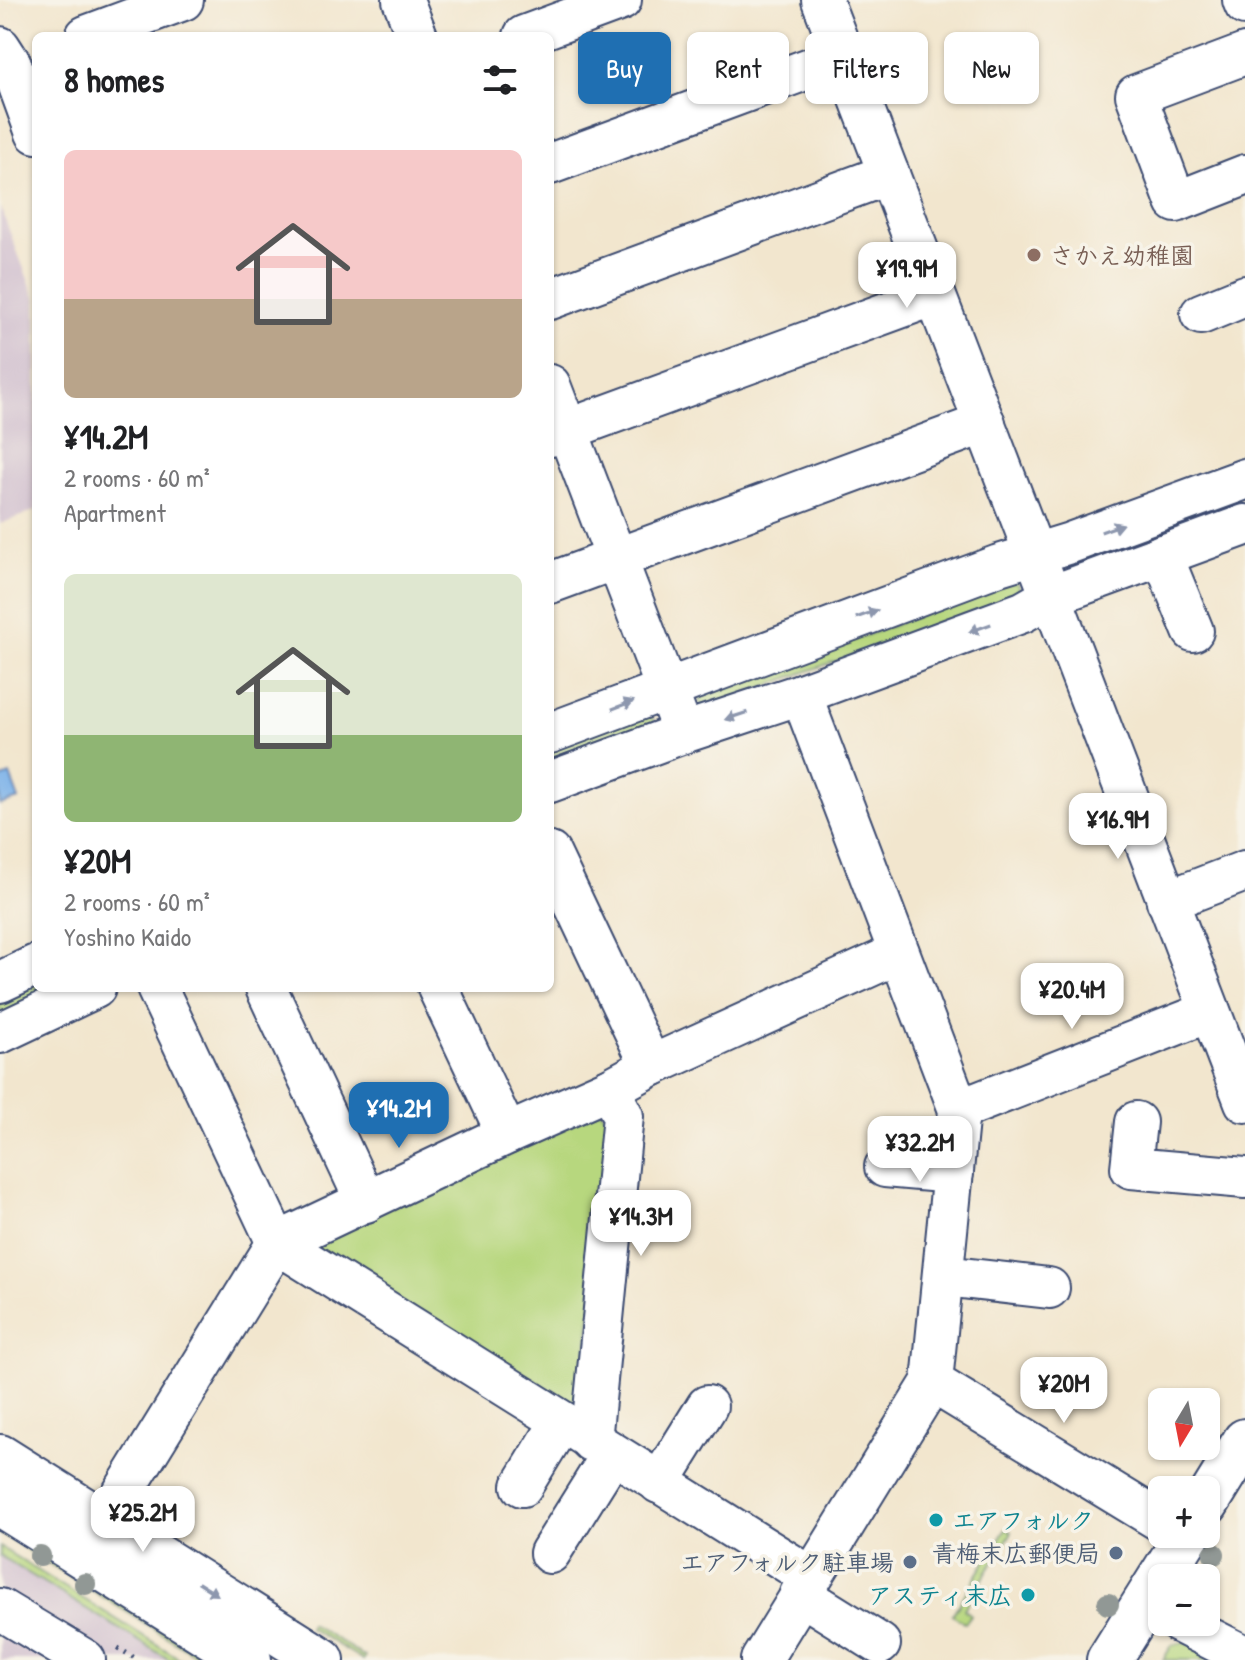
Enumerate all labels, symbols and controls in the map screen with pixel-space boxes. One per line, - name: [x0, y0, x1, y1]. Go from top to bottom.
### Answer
- chip: Buy: [578, 32, 671, 104]
- chip: Rent: [687, 32, 789, 104]
- chip: Filters: [805, 32, 928, 104]
- chip: New: [944, 32, 1039, 104]
- text: 8 homes: [64, 57, 164, 103]
- icon: filters: [478, 58, 522, 102]
- icon: home: [221, 202, 365, 346]
- place label: さかえ幼稚園: [1050, 239, 1194, 271]
- pin: ¥19.9M: [842, 242, 972, 310]
- marker: さかえ幼稚園: [1025, 246, 1043, 264]
- text: ¥19.9M: [876, 250, 938, 285]
- text: ¥14.2M: [64, 414, 148, 460]
- text: 2 rooms · 60 m²: [64, 460, 210, 495]
- text: Apartment: [64, 495, 166, 530]
- one-way arrow: [1100, 521, 1124, 534]
- one-way arrow: [855, 608, 879, 620]
- one-way arrow: [968, 622, 992, 635]
- icon: home: [221, 626, 365, 770]
- one-way arrow: [611, 698, 635, 711]
- one-way arrow: [723, 710, 747, 722]
- pin: ¥16.9M: [1053, 793, 1183, 861]
- text: ¥16.9M: [1087, 801, 1149, 836]
- text: ¥20M: [64, 838, 131, 884]
- text: 2 rooms · 60 m²: [64, 884, 210, 919]
- text: Yoshino Kaido: [64, 919, 191, 954]
- pin: ¥20.4M: [1007, 963, 1137, 1031]
- text: ¥20.4M: [1039, 971, 1105, 1006]
- pin: ¥14.2M: [334, 1082, 464, 1150]
- text: ¥14.2M: [367, 1090, 431, 1125]
- pin: ¥32.2M: [855, 1116, 985, 1184]
- text: ¥32.2M: [885, 1124, 955, 1159]
- pin: ¥14.3M: [576, 1190, 706, 1258]
- text: ¥14.3M: [609, 1198, 673, 1233]
- pin: ¥20M: [1017, 1357, 1111, 1425]
- text: ¥20M: [1038, 1365, 1090, 1400]
- north arrow: [1148, 1388, 1220, 1460]
- map controls: [1148, 1388, 1220, 1636]
- button: +: [1148, 1476, 1220, 1548]
- pin: ¥25.2M: [78, 1486, 208, 1554]
- text: ¥25.2M: [109, 1494, 177, 1529]
- place label: エアフォルク: [952, 1504, 1094, 1536]
- marker: エアフォルク: [927, 1511, 945, 1529]
- place label: 青梅末広郵便局: [932, 1537, 1100, 1569]
- marker: 青梅末広郵便局: [1107, 1544, 1125, 1562]
- place label: エアフォルク駐車場: [680, 1546, 894, 1578]
- marker: エアフォルク駐車場: [901, 1553, 919, 1571]
- button: −: [1148, 1564, 1220, 1636]
- place label: アスティ末広: [868, 1579, 1012, 1611]
- one-way arrow: [197, 1582, 219, 1596]
- marker: アスティ末広: [1019, 1586, 1037, 1604]

